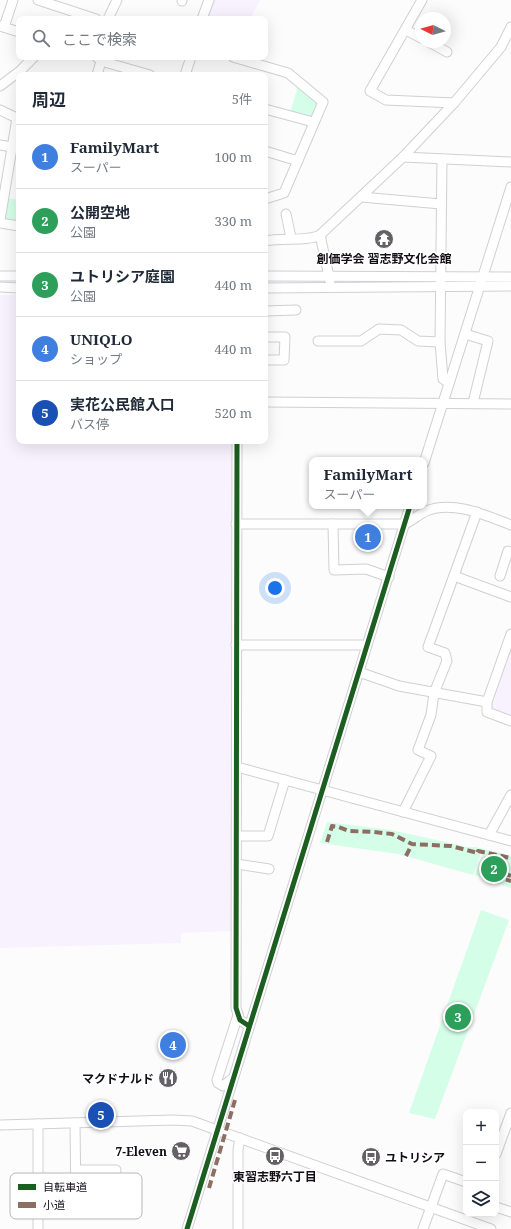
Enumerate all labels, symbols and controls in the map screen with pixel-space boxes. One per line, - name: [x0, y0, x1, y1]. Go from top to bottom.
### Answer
- north arrow: [415, 12, 451, 48]
- search box: [16, 16, 268, 60]
- icon: search: [30, 27, 52, 49]
- text: ここで検索: [62, 29, 137, 49]
- text: 周辺: [32, 88, 66, 111]
- text: 5件: [232, 90, 252, 108]
- text: FamilyMart: [70, 137, 159, 157]
- text: 1: [41, 148, 49, 166]
- text: 100 m: [215, 148, 252, 166]
- text: スーパー: [70, 158, 122, 176]
- text: 公開空地: [70, 202, 130, 222]
- text: 2: [41, 212, 49, 230]
- text: 330 m: [215, 212, 252, 230]
- text: 公園: [70, 223, 96, 241]
- temple icon: 創価学会 習志野文化会館: [373, 228, 395, 250]
- place label: 創価学会 習志野文化会館: [316, 250, 452, 267]
- text: ユトリシア庭園: [70, 266, 175, 286]
- text: 3: [41, 276, 49, 294]
- text: 440 m: [215, 276, 252, 294]
- text: 公園: [70, 287, 96, 305]
- text: UNIQLO: [70, 329, 132, 349]
- text: 4: [41, 340, 49, 358]
- text: 440 m: [215, 340, 252, 358]
- text: ショップ: [70, 350, 122, 368]
- text: 実花公民館入口: [70, 394, 175, 414]
- text: 5: [41, 404, 49, 422]
- text: 520 m: [215, 404, 252, 422]
- text: バス停: [70, 415, 109, 433]
- popup: [309, 457, 427, 509]
- text: FamilyMart: [324, 464, 412, 484]
- text: スーパー: [324, 485, 375, 503]
- pin: 1: [355, 522, 381, 552]
- your location: [265, 578, 285, 598]
- pin: 2: [481, 854, 507, 884]
- pin: 3: [445, 1002, 471, 1032]
- pin: 4: [160, 1030, 186, 1060]
- restaurant icon: マクドナルド: [157, 1067, 179, 1089]
- place label: マクドナルド: [82, 1070, 154, 1087]
- pin: 5: [88, 1100, 114, 1130]
- map controls: [463, 1109, 499, 1217]
- button: +: [463, 1109, 499, 1145]
- supermarket icon: 7-Eleven: [170, 1140, 192, 1162]
- place label: 7-Eleven: [115, 1143, 167, 1160]
- bus stop icon: 東習志野六丁目: [264, 1145, 286, 1167]
- button: −: [463, 1145, 499, 1181]
- bus stop icon: ユトリシア: [360, 1146, 382, 1168]
- place label: ユトリシア: [385, 1149, 445, 1166]
- place label: 東習志野六丁目: [233, 1168, 317, 1185]
- legend: [10, 1173, 142, 1219]
- text: 自転車道: [43, 1179, 87, 1194]
- button: layers: [463, 1181, 499, 1217]
- text: 小道: [43, 1197, 65, 1212]

